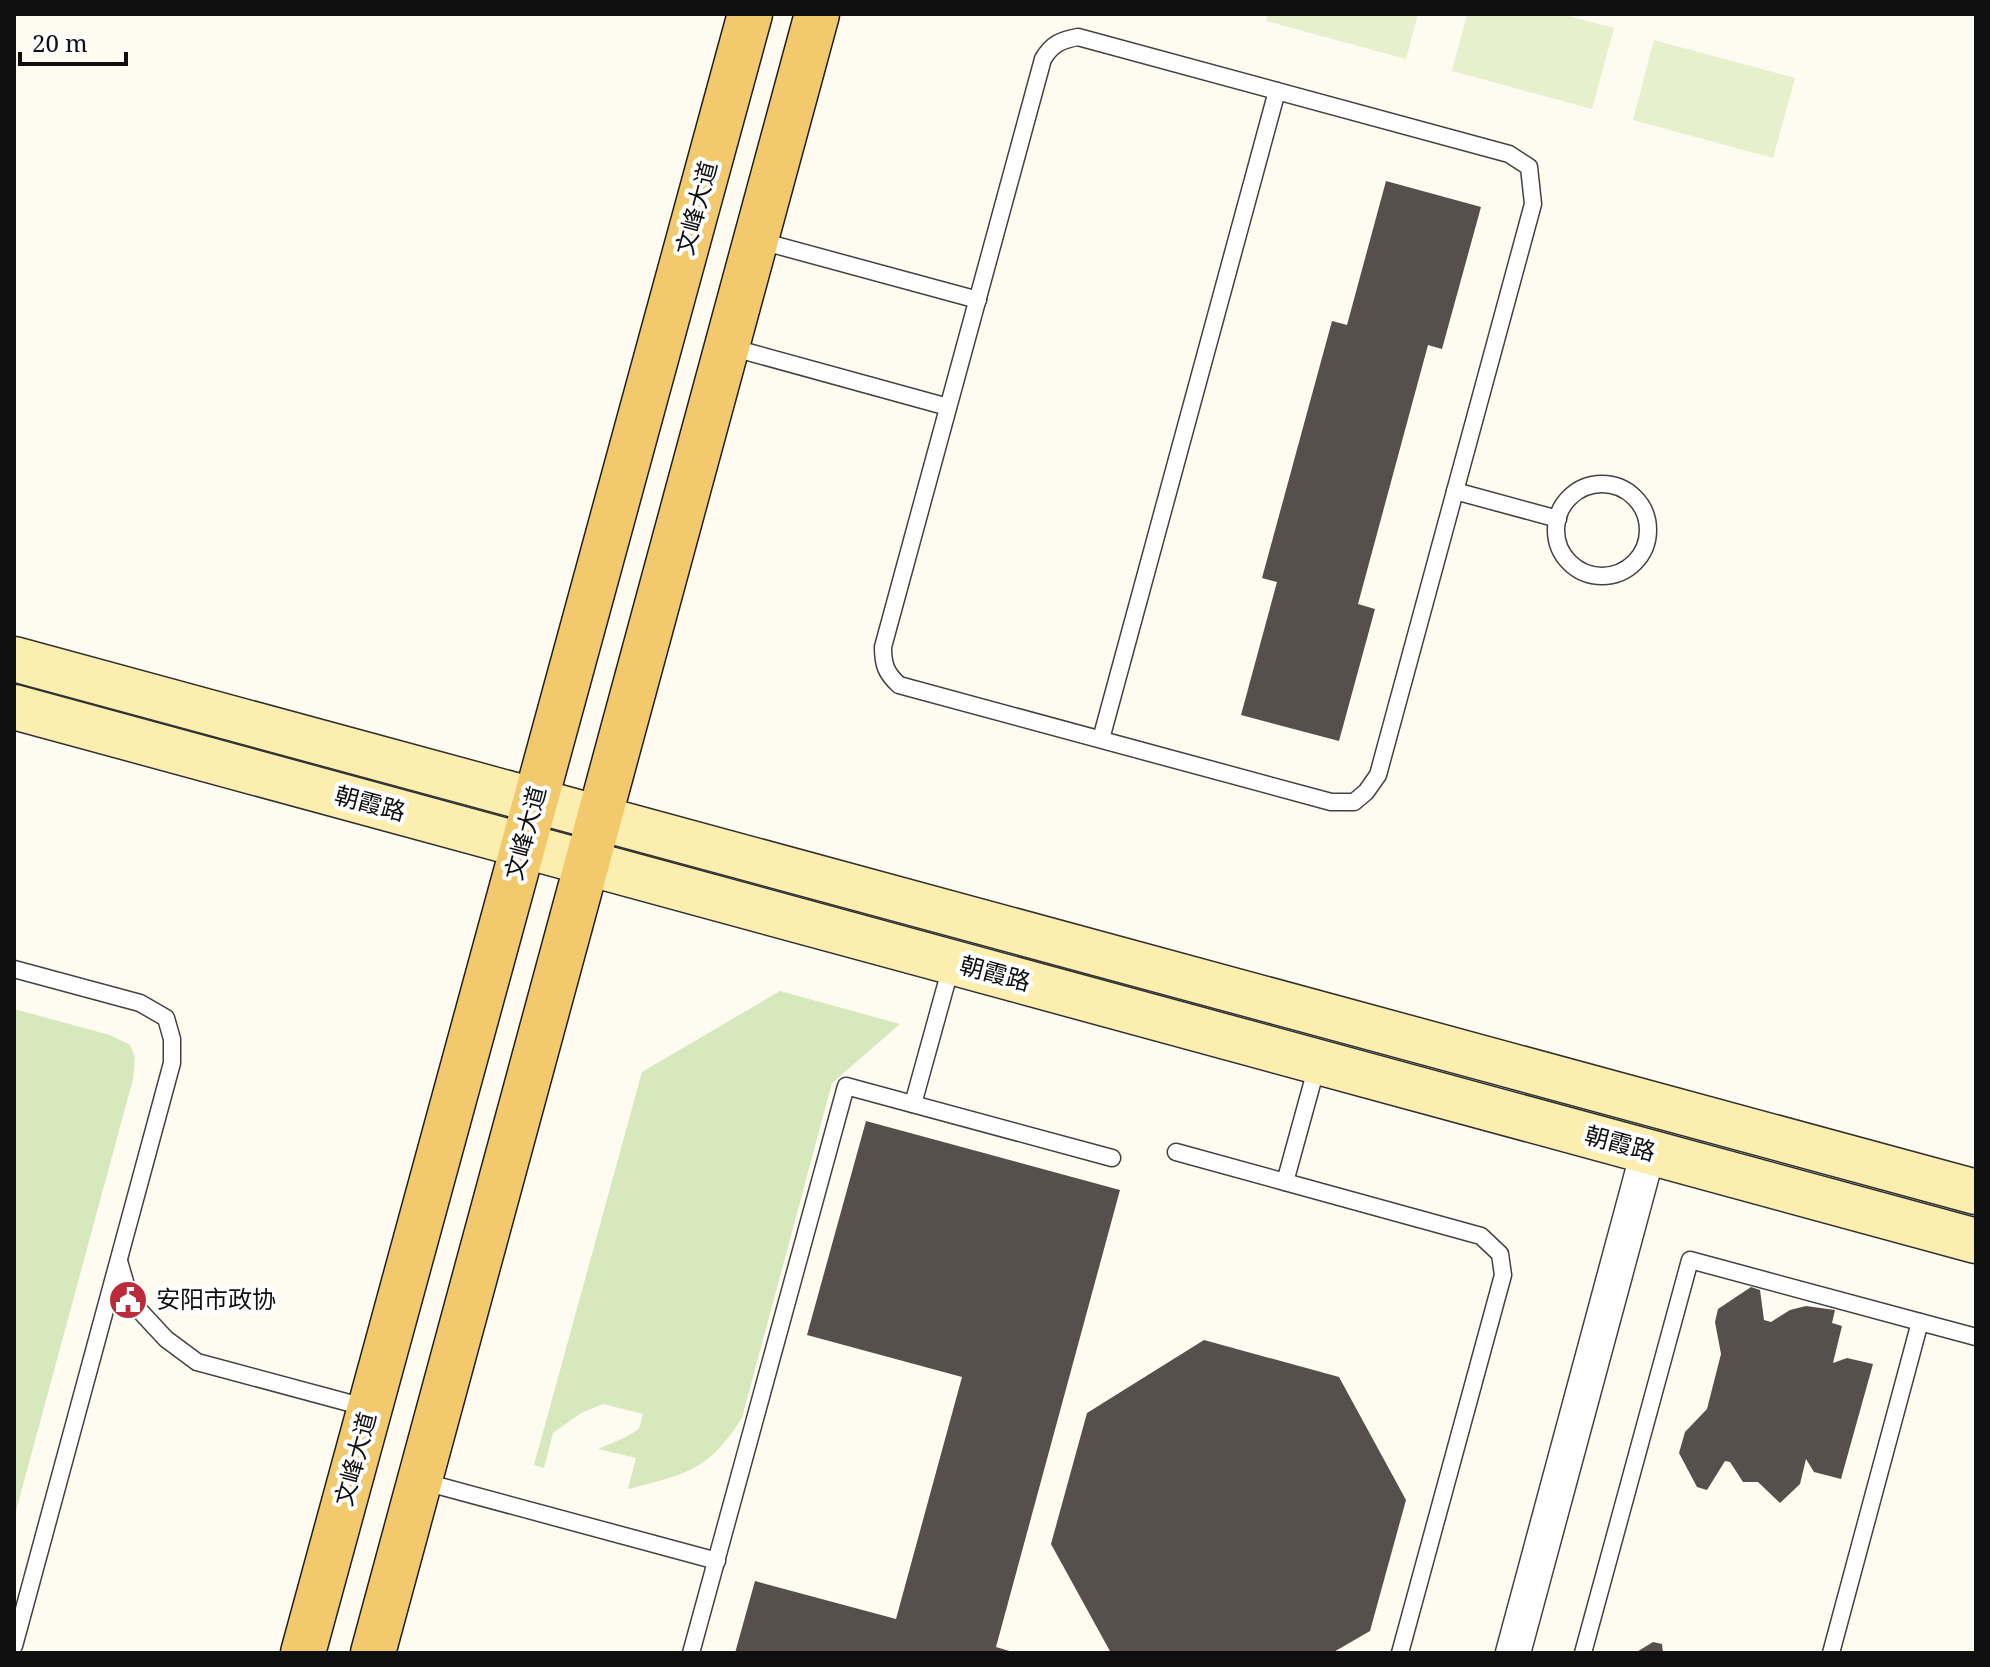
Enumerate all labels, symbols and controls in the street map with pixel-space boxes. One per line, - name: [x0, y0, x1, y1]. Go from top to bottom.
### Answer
- scale bar: [20, 16, 126, 66]
- text: 20 m: [32, 26, 88, 59]
- street label: 文峰大道: [667, 157, 724, 258]
- street label: 朝霞路: [331, 777, 409, 828]
- street label: 文峰大道: [496, 782, 553, 883]
- street label: 朝霞路: [956, 947, 1034, 998]
- street label: 朝霞路: [1581, 1117, 1659, 1168]
- public building icon: 安阳市政协: [107, 1279, 149, 1321]
- place label: 安阳市政协: [156, 1282, 276, 1315]
- street label: 文峰大道: [326, 1408, 383, 1509]

